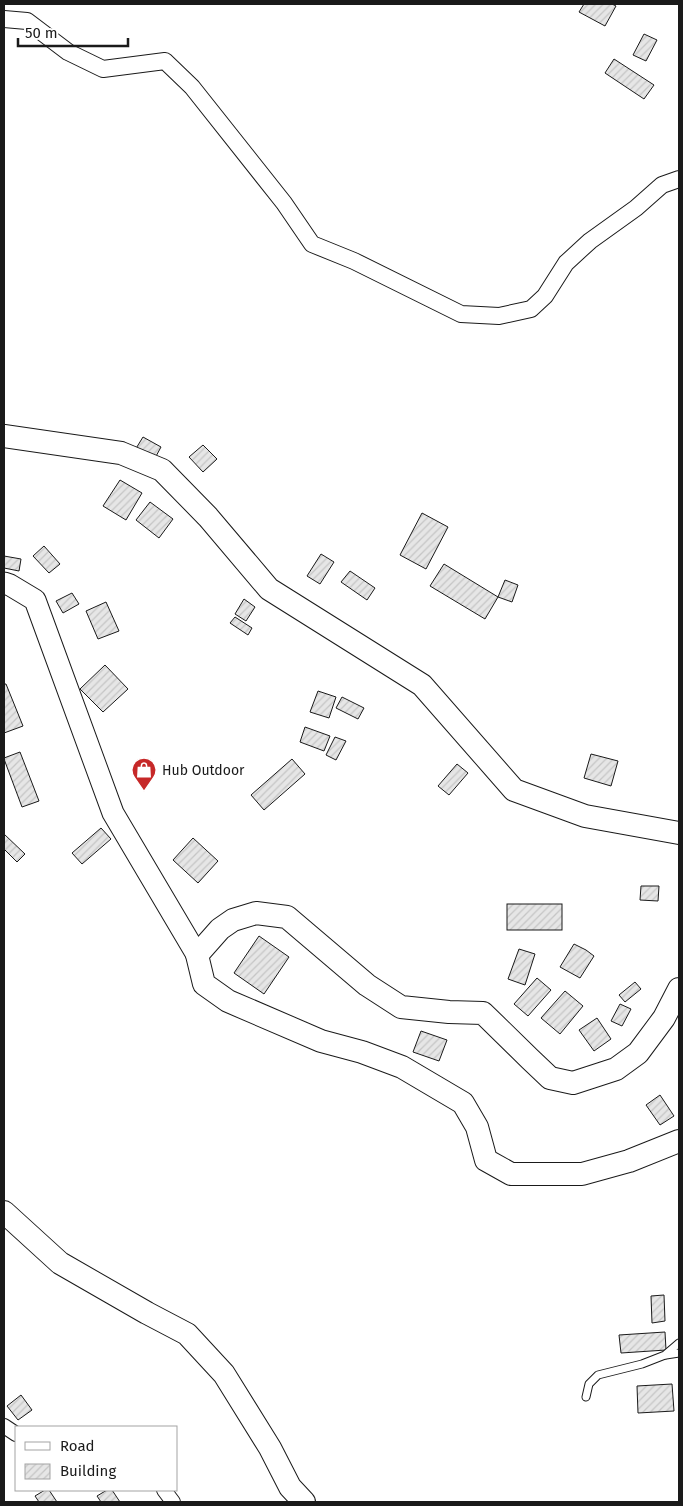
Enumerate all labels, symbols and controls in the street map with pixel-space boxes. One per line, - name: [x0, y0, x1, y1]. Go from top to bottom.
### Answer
- scale bar: [18, 15, 128, 47]
- text: 50 m: [25, 24, 58, 42]
- shop icon: Hub Outdoor: [131, 757, 157, 791]
- place label: Hub Outdoor: [162, 762, 245, 779]
- legend: [15, 1426, 178, 1491]
- text: Road: [60, 1437, 95, 1455]
- text: Building: [60, 1462, 116, 1480]

